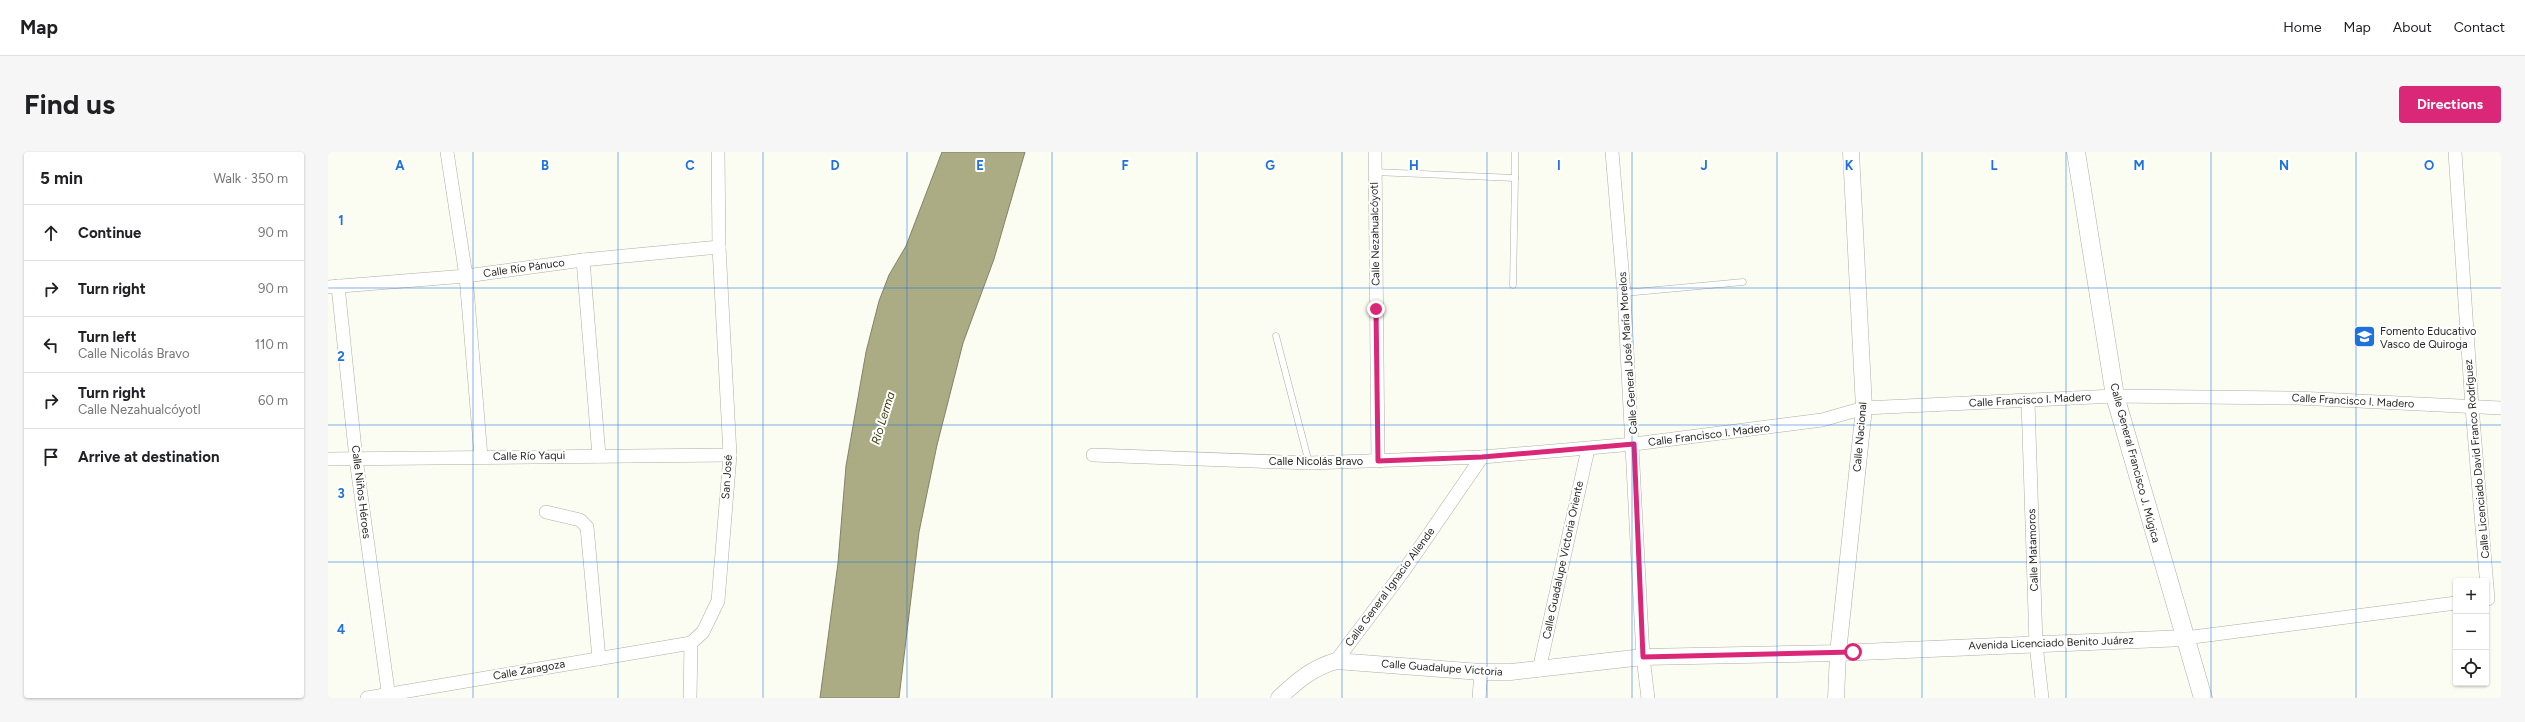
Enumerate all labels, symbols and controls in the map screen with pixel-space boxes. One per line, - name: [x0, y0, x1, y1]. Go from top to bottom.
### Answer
- text: Map: [20, 16, 58, 39]
- text: Home: [2283, 19, 2322, 36]
- text: Map: [2344, 19, 2371, 36]
- text: About: [2393, 19, 2432, 36]
- text: Contact: [2454, 19, 2505, 36]
- button: Directions: [2399, 86, 2501, 123]
- text: Find us: [24, 87, 115, 121]
- text: A: [395, 158, 405, 173]
- text: B: [541, 158, 549, 173]
- text: C: [685, 158, 695, 173]
- text: D: [830, 158, 840, 173]
- text: E: [976, 158, 984, 173]
- text: F: [1121, 158, 1129, 173]
- text: G: [1265, 158, 1275, 173]
- text: H: [1409, 158, 1419, 173]
- text: I: [1557, 158, 1561, 173]
- text: J: [1700, 158, 1708, 173]
- text: K: [1845, 158, 1854, 173]
- text: L: [1991, 158, 1998, 173]
- text: M: [2133, 158, 2145, 173]
- text: N: [2279, 158, 2289, 173]
- text: O: [2424, 158, 2434, 173]
- text: 5 min: [40, 168, 83, 188]
- text: Walk · 350 m: [213, 171, 288, 186]
- street label: Calle Nezahualcóyotl: [1368, 182, 1382, 286]
- text: 1: [338, 213, 344, 228]
- icon: ahead: [40, 222, 62, 244]
- text: Continue: [78, 224, 141, 242]
- text: 90 m: [258, 225, 288, 240]
- street label: Calle Río Pánuco: [482, 256, 566, 280]
- street label: Calle General José María Morelos: [1616, 271, 1640, 435]
- icon: right: [40, 278, 62, 300]
- text: Turn right: [78, 280, 146, 298]
- text: 90 m: [258, 281, 288, 296]
- route end: [1367, 300, 1385, 318]
- school or university icon: Fomento Educativo Vasco de Quiroga: [2351, 324, 2377, 350]
- place label: Fomento Educativo Vasco de Quiroga: [2380, 325, 2476, 351]
- text: Turn left: [78, 328, 136, 346]
- icon: left: [40, 334, 62, 356]
- text: 110 m: [255, 337, 288, 352]
- text: Calle Nicolás Bravo: [78, 346, 189, 361]
- text: 2: [337, 349, 345, 364]
- street label: Calle Licenciado David Franco Rodríguez: [2462, 359, 2492, 559]
- street label: Calle General Francisco J. Múgica: [2107, 382, 2163, 544]
- text: Turn right: [78, 384, 146, 402]
- icon: right: [40, 390, 62, 412]
- water label: Río Lerma: [868, 390, 898, 446]
- street label: Calle Francisco I. Madero: [1968, 390, 2092, 410]
- street label: Calle Francisco I. Madero: [2291, 391, 2415, 411]
- text: 60 m: [258, 393, 288, 408]
- street label: Calle Nacional: [1850, 401, 1870, 473]
- text: Calle Nezahualcóyotl: [78, 402, 201, 417]
- street label: Calle Francisco I. Madero: [1647, 421, 1771, 449]
- street label: Calle Niños Héroes: [349, 445, 373, 539]
- icon: arrive: [40, 446, 62, 468]
- text: Arrive at destination: [78, 448, 219, 466]
- street label: Calle Río Yaqui: [493, 449, 565, 463]
- street label: San José: [719, 454, 735, 500]
- street label: Calle Nicolás Bravo: [1269, 455, 1363, 468]
- street label: Calle Guadalupe Victoria Oriente: [1540, 480, 1586, 640]
- text: 3: [337, 486, 345, 501]
- street label: Calle Matamoros: [2025, 508, 2041, 592]
- street label: Calle General Ignacio Allende: [1342, 525, 1438, 649]
- map controls: [2453, 578, 2489, 686]
- button: +: [2453, 578, 2489, 614]
- button: −: [2453, 614, 2489, 650]
- text: 4: [337, 622, 345, 637]
- street label: Avenida Licenciado Benito Juárez: [1968, 634, 2134, 652]
- route start: [1844, 643, 1862, 661]
- button: locate: [2453, 650, 2489, 686]
- street label: Calle Zaragoza: [492, 657, 566, 683]
- street label: Calle Guadalupe Victoria: [1381, 657, 1503, 679]

